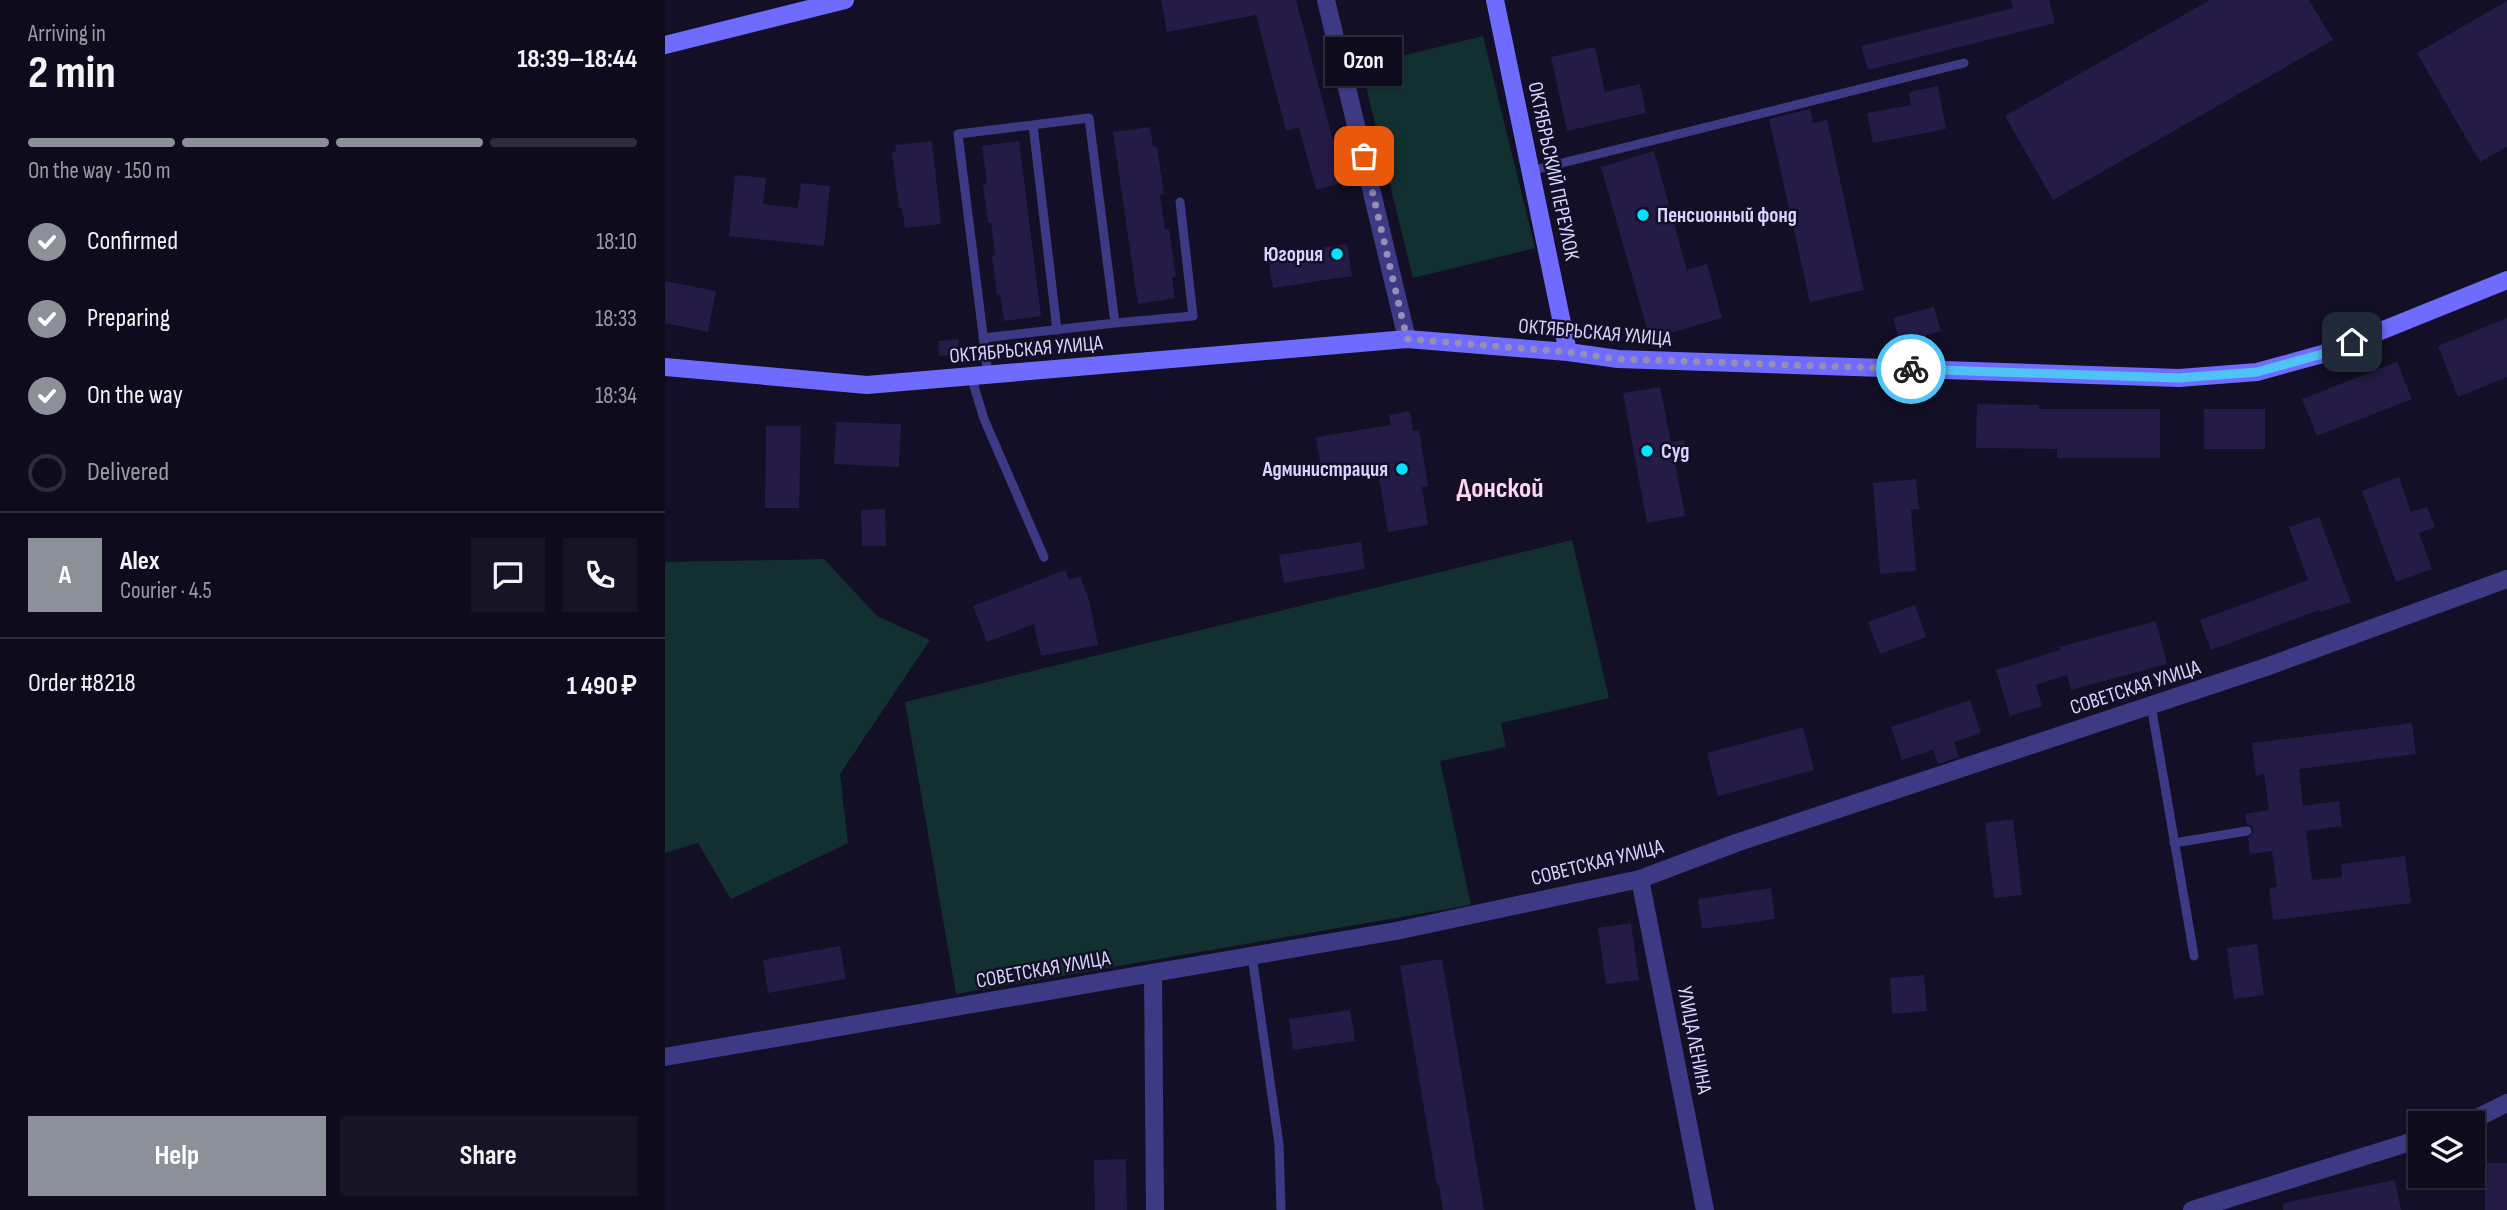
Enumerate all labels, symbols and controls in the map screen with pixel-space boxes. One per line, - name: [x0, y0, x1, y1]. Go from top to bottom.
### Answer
- text: Arriving in: [28, 20, 106, 48]
- callout: Ozon: [1325, 37, 1403, 86]
- text: 18:39–18:44: [517, 44, 637, 75]
- text: 2 min: [28, 46, 116, 101]
- text: Ozon: [1343, 47, 1384, 75]
- street label: ОКТЯБРЬСКИЙ ПЕРЕУЛОК: [1522, 80, 1585, 263]
- pin: [1334, 126, 1394, 186]
- icon: bag: [1345, 137, 1383, 175]
- text: On the way · 150 m: [28, 157, 171, 185]
- place label: Пенсионный фонд: [1657, 203, 1797, 228]
- marker: Пенсионный фонд: [1635, 207, 1651, 223]
- icon: check: [28, 223, 66, 261]
- text: Confirmed: [87, 226, 178, 257]
- text: 18:10: [596, 228, 637, 256]
- place label: Югория: [1264, 242, 1323, 267]
- marker: Югория: [1329, 246, 1345, 262]
- icon: check: [28, 300, 66, 338]
- text: Preparing: [87, 303, 170, 334]
- text: 18:33: [595, 305, 637, 333]
- pin: [2322, 312, 2382, 372]
- street label: ОКТЯБРЬСКАЯ УЛИЦА: [1517, 313, 1674, 352]
- icon: home: [2333, 323, 2371, 361]
- street label: ОКТЯБРЬСКАЯ УЛИЦА: [948, 330, 1105, 369]
- courier: [1876, 334, 1946, 404]
- icon: bike: [1892, 350, 1930, 388]
- icon: check: [28, 377, 66, 415]
- text: On the way: [87, 380, 183, 411]
- text: 18:34: [595, 382, 637, 410]
- place label: Суд: [1661, 439, 1689, 464]
- marker: Суд: [1639, 443, 1655, 459]
- text: Delivered: [87, 457, 169, 488]
- place label: Администрация: [1261, 457, 1388, 482]
- marker: Администрация: [1394, 461, 1410, 477]
- district label: Донской: [1457, 472, 1543, 505]
- button: chat: [471, 538, 545, 612]
- button: phone: [563, 538, 637, 612]
- text: Alex: [120, 546, 160, 577]
- text: A: [59, 560, 71, 591]
- text: Courier · 4.5: [120, 577, 212, 605]
- street label: СОВЕТСКАЯ УЛИЦА: [2067, 654, 2204, 720]
- text: Order #8218: [28, 668, 136, 699]
- text: 1 490 ₽: [567, 671, 637, 702]
- street label: СОВЕТСКАЯ УЛИЦА: [1528, 834, 1667, 891]
- street label: СОВЕТСКАЯ УЛИЦА: [974, 945, 1113, 994]
- street label: УЛИЦА ЛЕНИНА: [1672, 984, 1717, 1097]
- map controls: [2408, 1111, 2485, 1188]
- button: layers: [2408, 1111, 2485, 1188]
- button: Help: [28, 1116, 326, 1196]
- button: Share: [340, 1116, 637, 1196]

